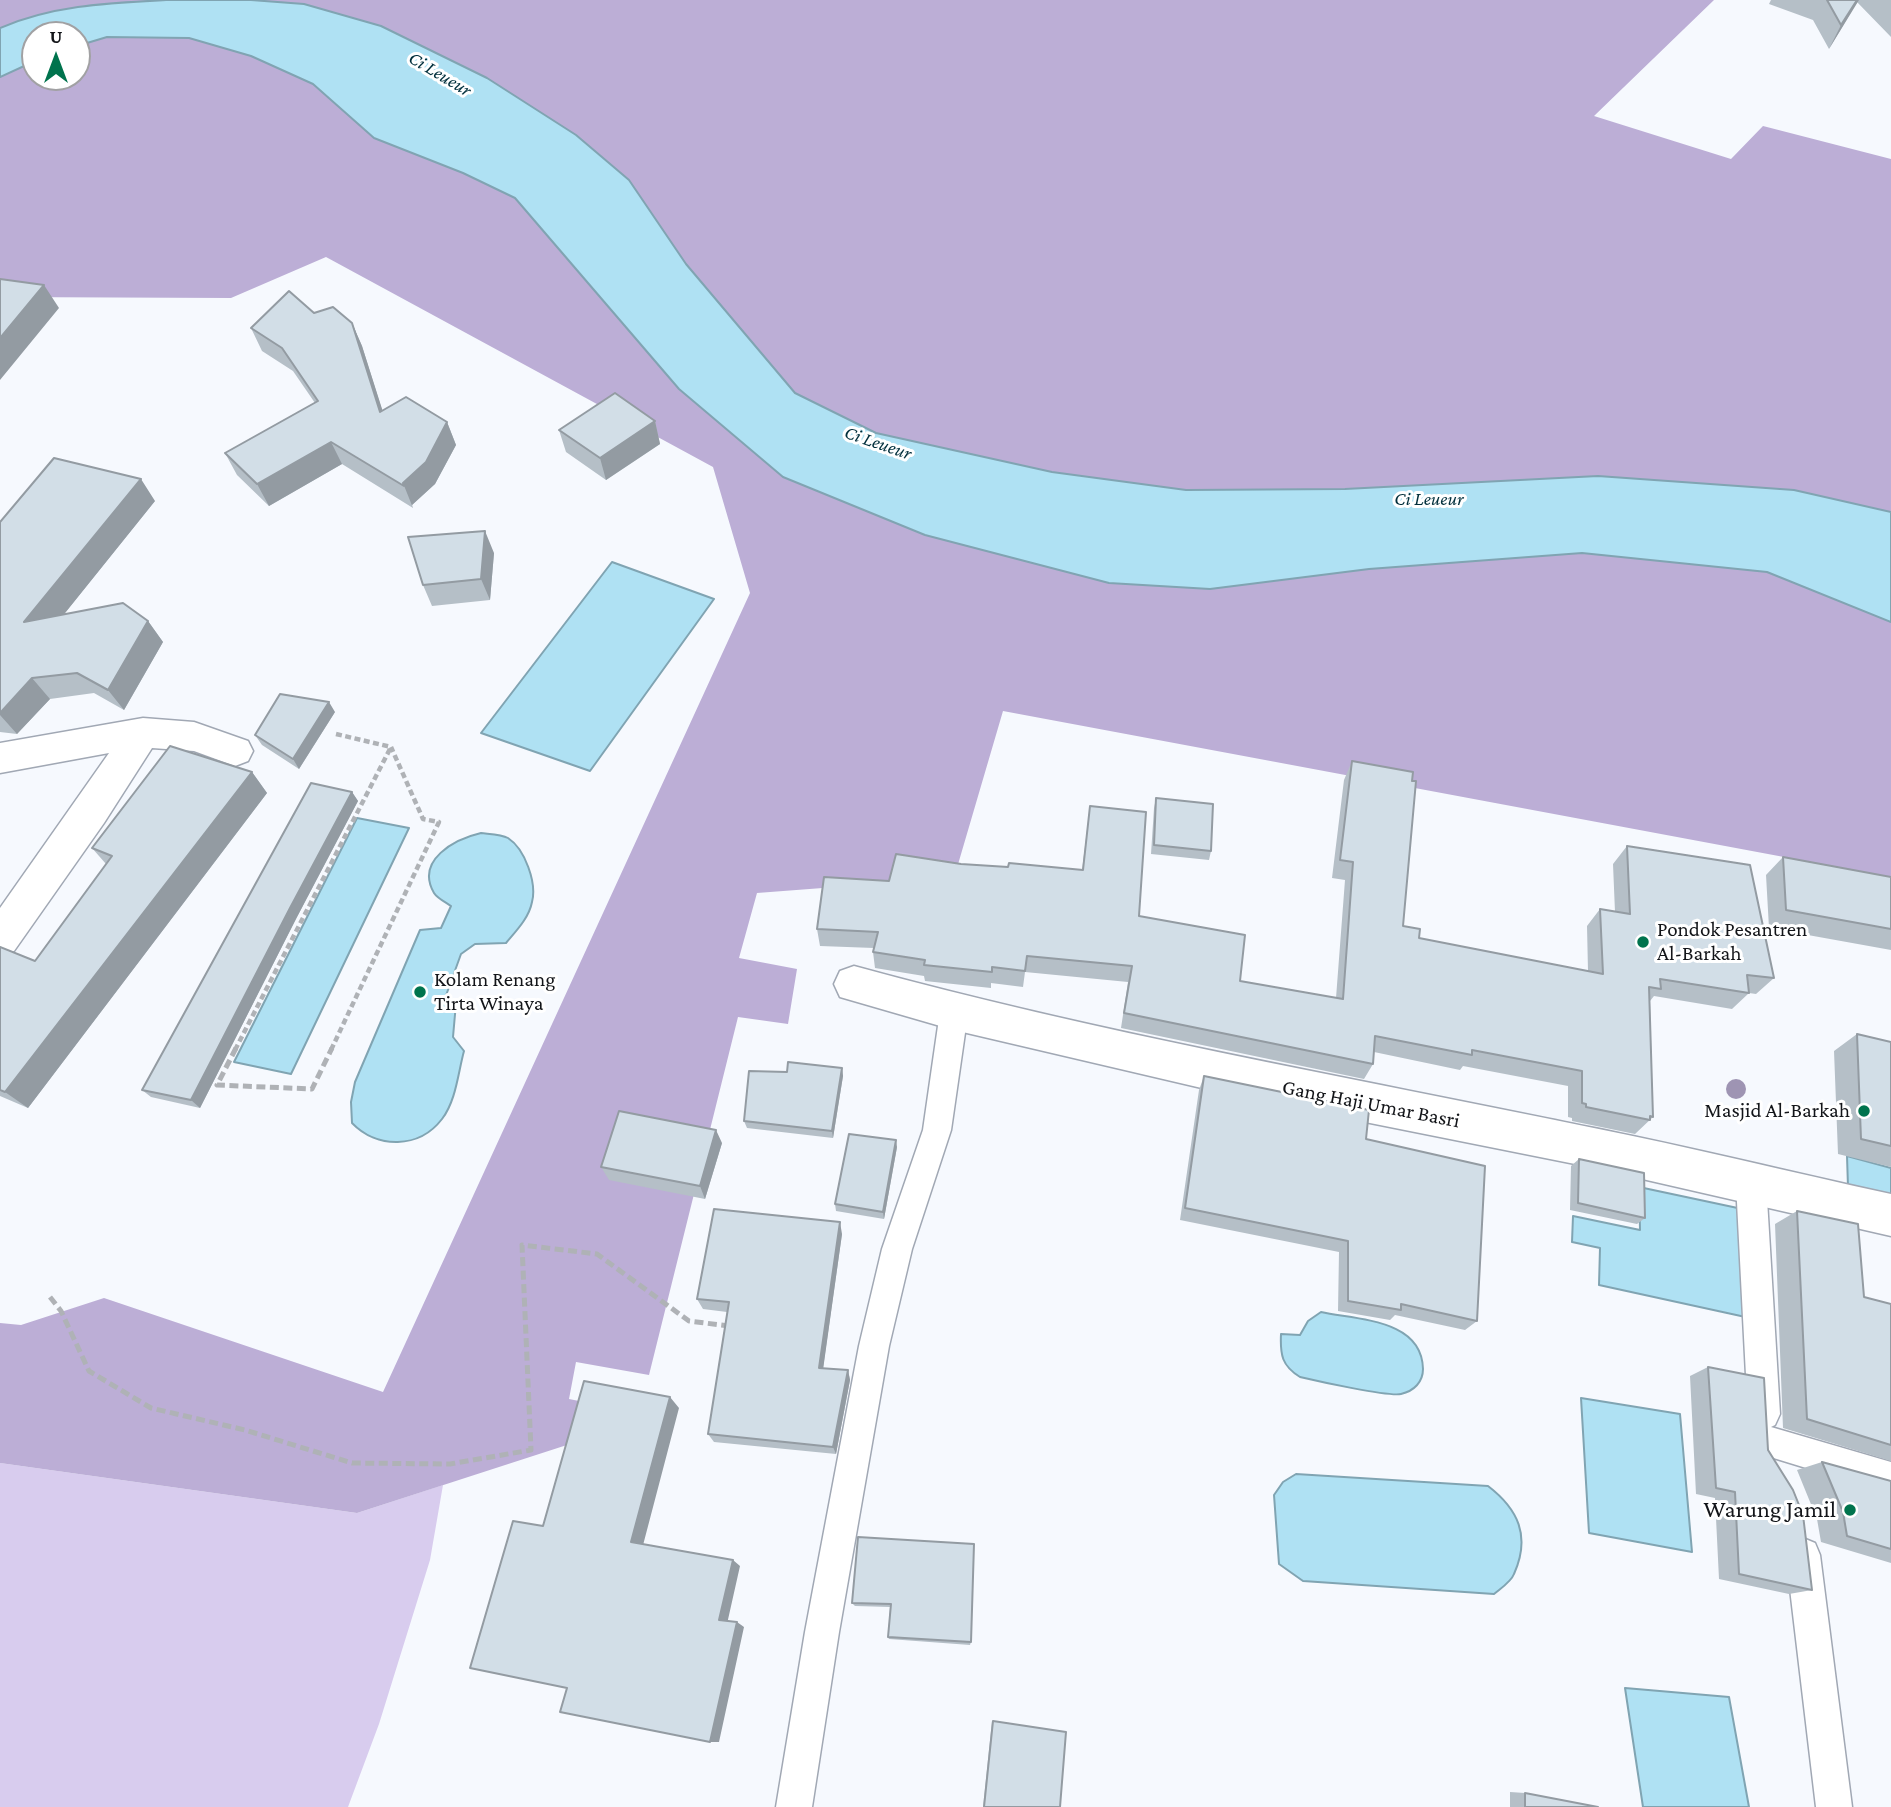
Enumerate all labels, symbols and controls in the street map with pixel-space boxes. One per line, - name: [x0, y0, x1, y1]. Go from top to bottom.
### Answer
- north arrow: [21, 21, 91, 91]
- text: U: [49, 26, 63, 47]
- water label: Ci Leueur: [404, 46, 476, 102]
- water label: Ci Leueur: [841, 421, 915, 465]
- water label: Ci Leueur: [1394, 488, 1464, 510]
- place label: Pondok Pesantren Al-Barkah: [1657, 917, 1807, 967]
- marker: Pondok Pesantren Al-Barkah: [1635, 934, 1651, 950]
- place label: Kolam Renang Tirta Winaya: [434, 967, 555, 1017]
- marker: Kolam Renang Tirta Winaya: [412, 984, 428, 1000]
- street label: Gang Haji Umar Basri: [1280, 1074, 1462, 1134]
- place label: Masjid Al-Barkah: [1704, 1098, 1850, 1124]
- marker: Masjid Al-Barkah: [1856, 1103, 1872, 1119]
- place label: Warung Jamil: [1704, 1496, 1836, 1524]
- marker: Warung Jamil: [1842, 1502, 1858, 1518]

